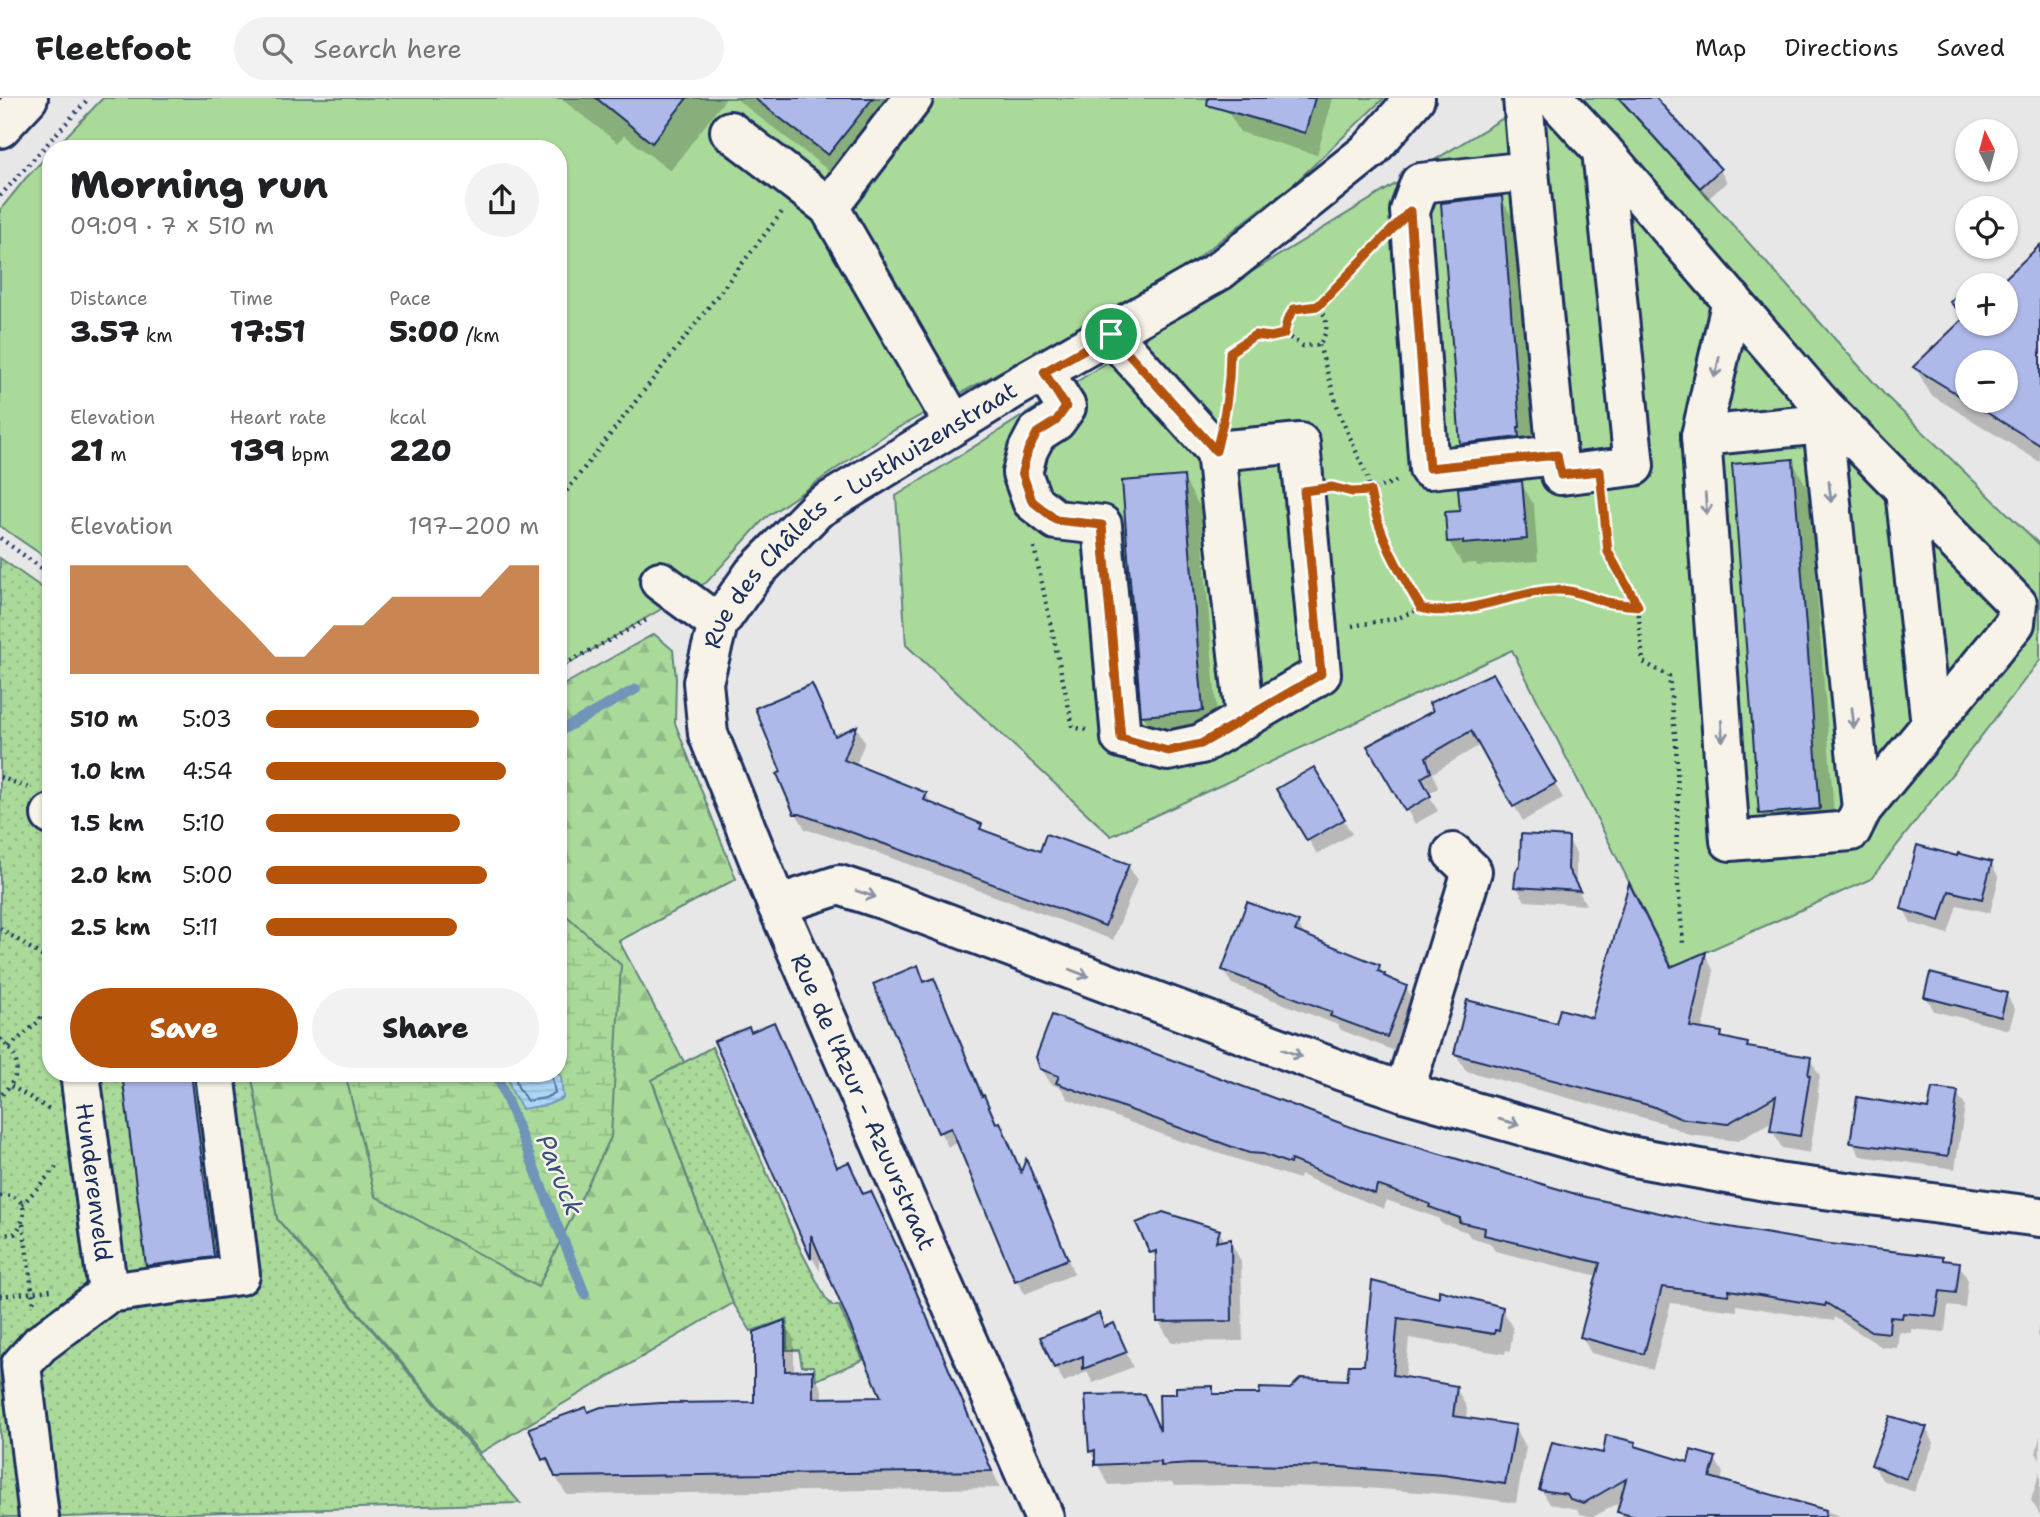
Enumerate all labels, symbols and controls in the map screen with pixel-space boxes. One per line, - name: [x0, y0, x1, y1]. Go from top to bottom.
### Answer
- search box: [234, 17, 724, 80]
- text: Fleetfoot: [35, 26, 192, 71]
- icon: search: [258, 29, 296, 67]
- text: Search here: [314, 31, 462, 66]
- text: Map: [1695, 32, 1746, 64]
- text: Directions: [1784, 32, 1899, 64]
- text: Saved: [1937, 32, 2005, 64]
- north arrow: [1955, 119, 2018, 182]
- map controls: [1955, 119, 2018, 413]
- text: Morning run: [70, 159, 328, 210]
- button: share: [465, 163, 539, 237]
- button: locate: [1955, 196, 2018, 259]
- text: 09:09 · 7 × 510 m: [70, 211, 274, 241]
- button: +: [1955, 273, 2018, 336]
- text: Distance: [70, 286, 148, 311]
- text: Time: [230, 286, 273, 311]
- text: Pace: [389, 286, 431, 311]
- pin: [1081, 304, 1141, 364]
- text: 3.57: [70, 311, 139, 352]
- text: 17:51: [230, 311, 306, 352]
- text: 5:00: [389, 311, 459, 352]
- icon: arrive: [1092, 315, 1130, 353]
- text: km: [139, 323, 173, 348]
- text: /km: [459, 323, 500, 348]
- button: −: [1955, 350, 2018, 413]
- one-way arrow: [1709, 355, 1723, 378]
- street label: Rue des Châlets - Lusthuizenstraat: [696, 374, 1023, 652]
- text: Elevation: [70, 405, 155, 430]
- text: Heart rate: [230, 405, 326, 430]
- text: kcal: [389, 405, 426, 430]
- text: 21: [70, 430, 104, 471]
- text: 139: [230, 430, 285, 471]
- text: 220: [389, 430, 452, 471]
- text: m: [104, 442, 127, 467]
- text: bpm: [285, 442, 329, 467]
- one-way arrow: [1824, 480, 1837, 503]
- one-way arrow: [1700, 492, 1713, 514]
- text: Elevation: [70, 511, 173, 541]
- text: 197–200 m: [408, 511, 539, 541]
- text: 510 m: [70, 704, 138, 734]
- text: 5:03: [182, 704, 232, 734]
- one-way arrow: [1847, 706, 1860, 729]
- one-way arrow: [1716, 719, 1729, 741]
- text: 1.0 km: [70, 756, 145, 786]
- text: 4:54: [182, 756, 233, 786]
- text: 1.5 km: [70, 808, 144, 838]
- text: 5:10: [182, 808, 225, 838]
- text: 2.0 km: [70, 860, 152, 890]
- text: 5:00: [182, 860, 233, 890]
- one-way arrow: [854, 888, 876, 901]
- text: 2.5 km: [70, 912, 151, 942]
- text: 5:11: [182, 912, 218, 942]
- street label: Rue de l'Azur - Azuurstraat: [783, 949, 943, 1255]
- one-way arrow: [1068, 967, 1090, 980]
- button: Save: [70, 988, 298, 1068]
- button: Share: [312, 988, 539, 1068]
- one-way arrow: [1281, 1047, 1302, 1060]
- street label: Hunderenveld: [68, 1101, 120, 1263]
- one-way arrow: [1497, 1116, 1519, 1129]
- water label: Paruck: [528, 1129, 593, 1221]

